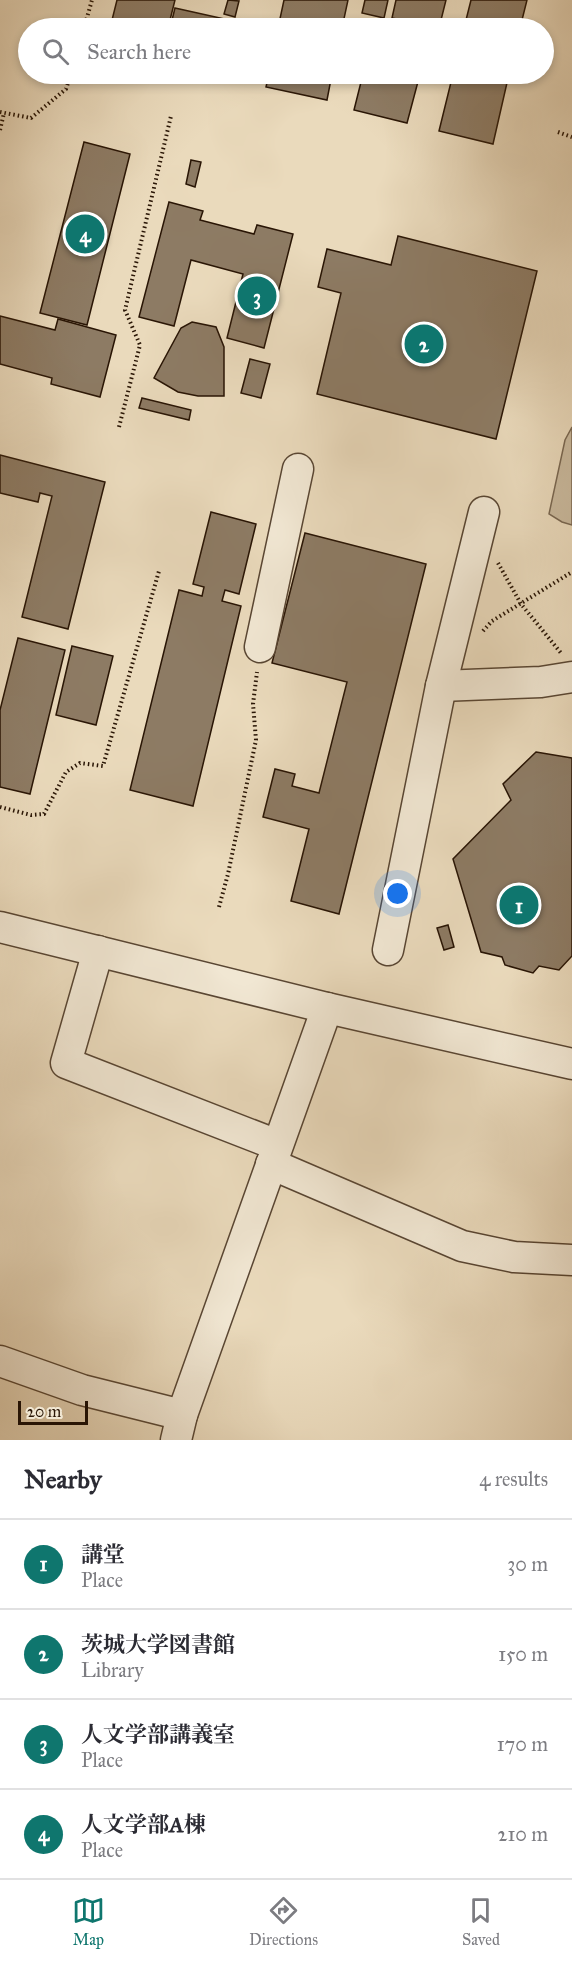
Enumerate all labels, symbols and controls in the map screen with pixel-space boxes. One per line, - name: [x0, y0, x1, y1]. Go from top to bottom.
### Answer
- search box: [18, 18, 554, 84]
- icon: search: [39, 35, 72, 68]
- text: Search here: [87, 38, 191, 65]
- pin: 4: [66, 212, 104, 256]
- pin: 3: [238, 274, 276, 318]
- pin: 2: [404, 322, 444, 366]
- your location: [383, 879, 412, 908]
- pin: 1: [500, 882, 538, 928]
- scale bar: [18, 1398, 88, 1426]
- text: 20 m: [27, 1402, 61, 1421]
- text: Nearby: [24, 1463, 102, 1495]
- text: 4 results: [479, 1467, 548, 1491]
- text: 講堂: [81, 1541, 125, 1568]
- text: 1: [40, 1552, 47, 1576]
- text: 30 m: [507, 1552, 548, 1576]
- text: Place: [81, 1568, 123, 1592]
- text: 茨城大学図書館: [81, 1631, 235, 1658]
- text: 2: [39, 1642, 48, 1666]
- text: 150 m: [498, 1642, 548, 1666]
- text: Library: [81, 1658, 144, 1682]
- text: 人文学部講義室: [81, 1721, 235, 1748]
- text: 3: [40, 1732, 48, 1756]
- text: 170 m: [497, 1732, 548, 1756]
- text: Place: [81, 1748, 123, 1772]
- text: 人文学部A棟: [81, 1811, 206, 1838]
- text: 4: [38, 1822, 49, 1846]
- text: 210 m: [498, 1822, 548, 1846]
- text: Place: [81, 1838, 123, 1862]
- tab: Map: [72, 1894, 105, 1949]
- tab: Directions: [249, 1894, 318, 1949]
- tab: Saved: [462, 1894, 500, 1949]

